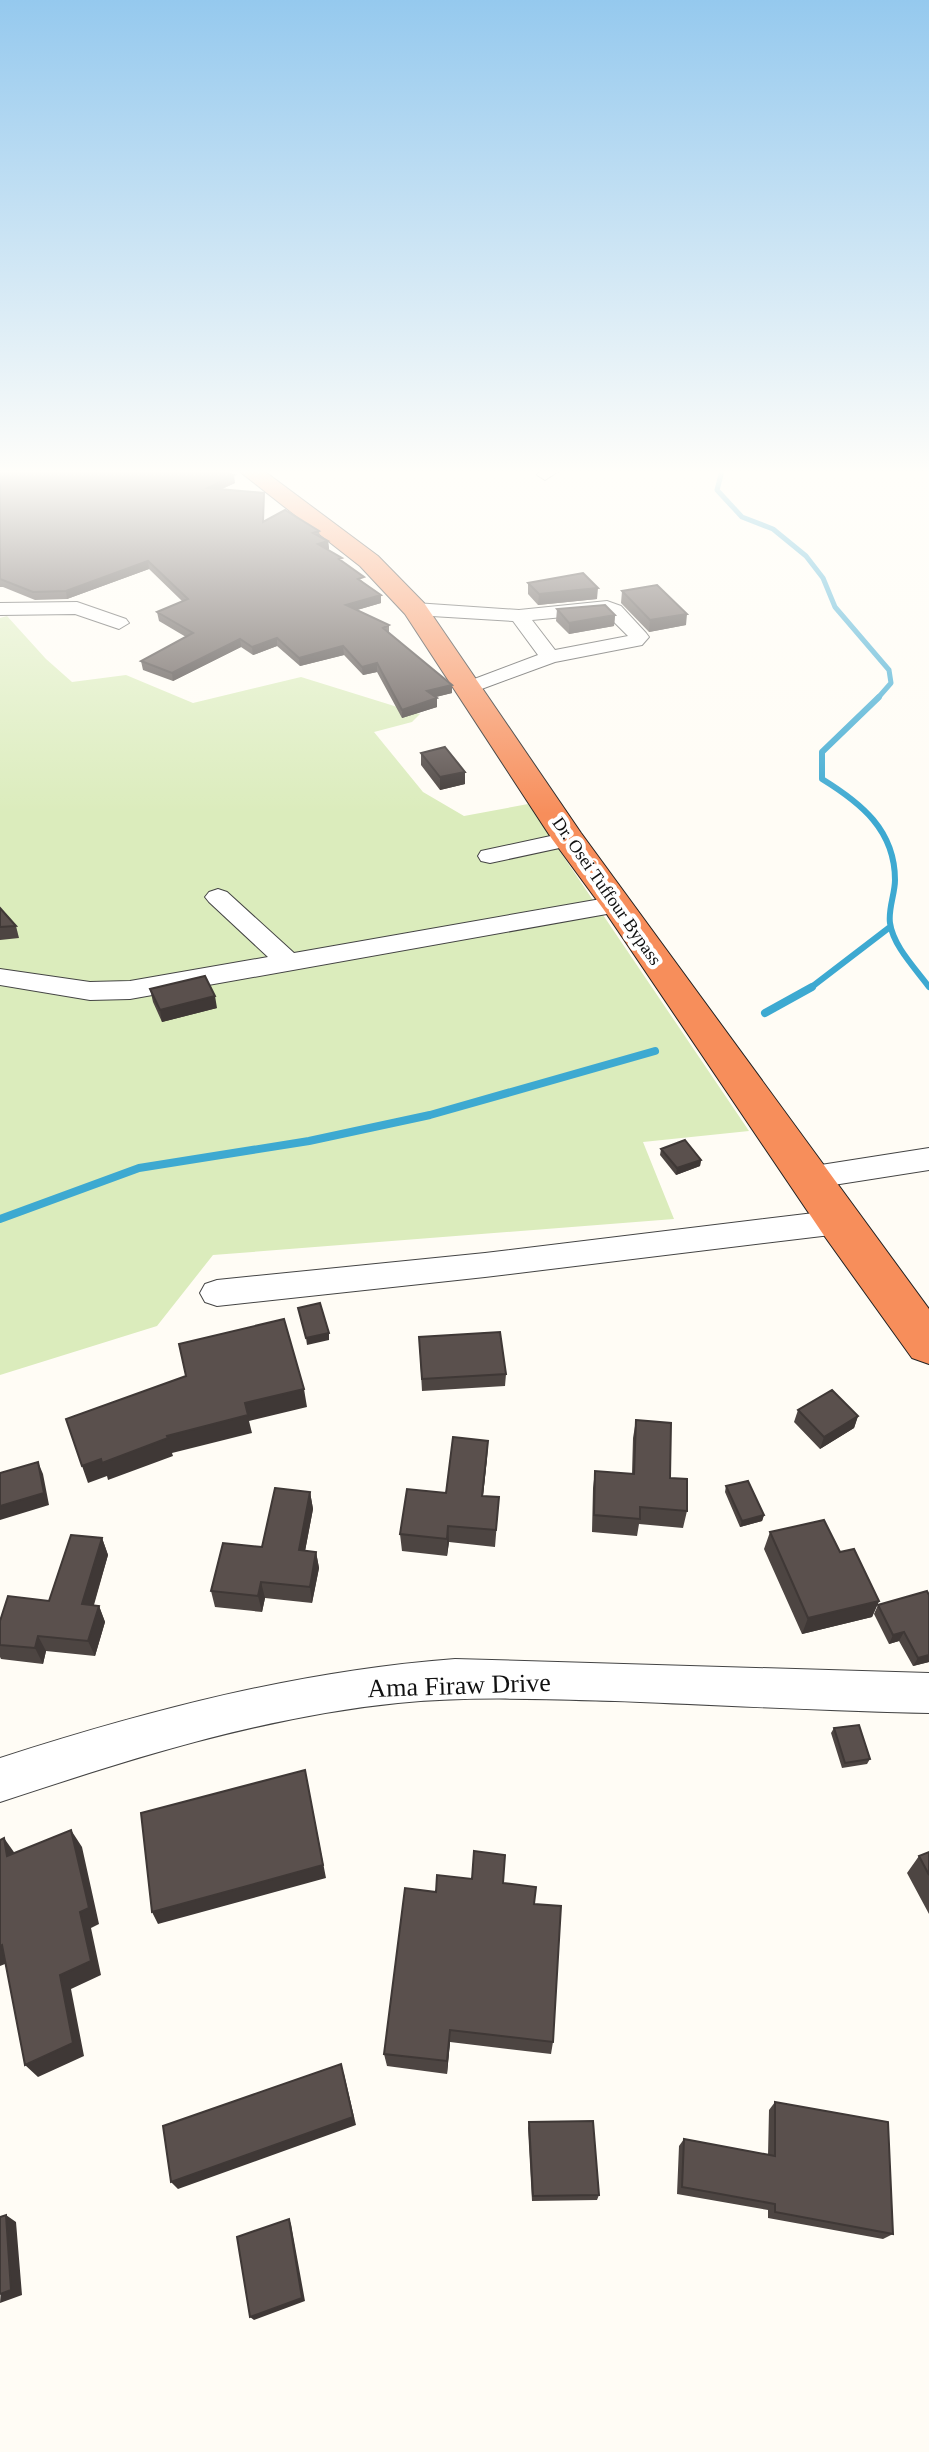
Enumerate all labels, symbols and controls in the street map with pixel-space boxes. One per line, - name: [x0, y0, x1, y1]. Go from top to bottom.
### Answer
- street label: Dr. Osei Tuffour Bypass: [548, 813, 666, 969]
- street label: Ama Firaw Drive: [367, 1668, 551, 1703]

